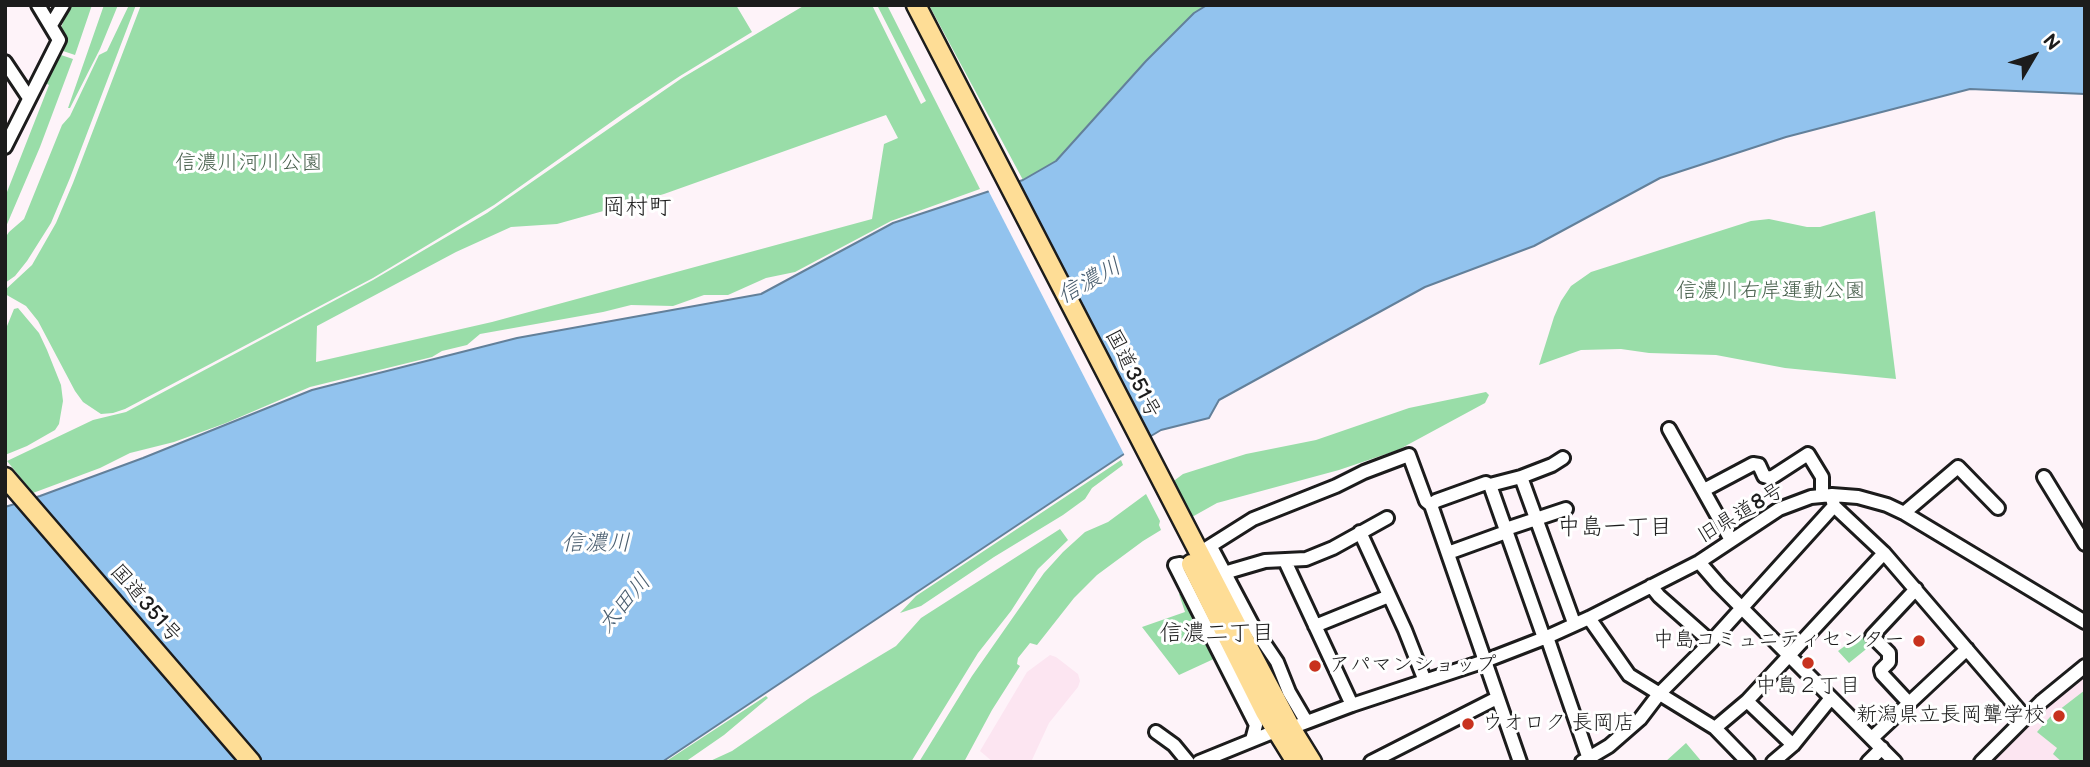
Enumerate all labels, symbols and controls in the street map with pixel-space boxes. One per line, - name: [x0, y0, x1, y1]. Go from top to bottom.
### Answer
- north arrow: [1999, 21, 2069, 91]
- text: N: [2037, 30, 2064, 55]
- park label: 信濃川河川公園: [176, 151, 322, 177]
- district label: 岡村町: [603, 194, 671, 222]
- water label: 信濃川: [1053, 253, 1127, 311]
- park label: 信濃川右岸運動公園: [1677, 279, 1865, 305]
- street label: 国道351号: [1099, 325, 1165, 423]
- street label: 旧県道8号: [1693, 478, 1789, 550]
- district label: 中島一丁目: [1558, 514, 1672, 542]
- water label: 信濃川: [562, 530, 630, 558]
- street label: 国道351号: [104, 559, 186, 649]
- water label: 太田川: [592, 569, 658, 639]
- district label: 信濃二丁目: [1160, 620, 1274, 648]
- place label: 中島コミュニティセンター: [1653, 628, 1905, 654]
- marker: 中島コミュニティセンター: [1911, 633, 1927, 649]
- place label: アパマンショップ: [1329, 653, 1497, 679]
- marker: 中島２丁目: [1800, 655, 1816, 671]
- marker: アパマンショップ: [1307, 658, 1323, 674]
- place label: 中島２丁目: [1756, 674, 1860, 700]
- place label: 新潟県立長岡聾学校: [1856, 703, 2045, 729]
- marker: 新潟県立長岡聾学校: [2051, 708, 2067, 724]
- place label: ウオロク 長岡店: [1482, 711, 1635, 737]
- marker: ウオロク 長岡店: [1460, 716, 1476, 732]

